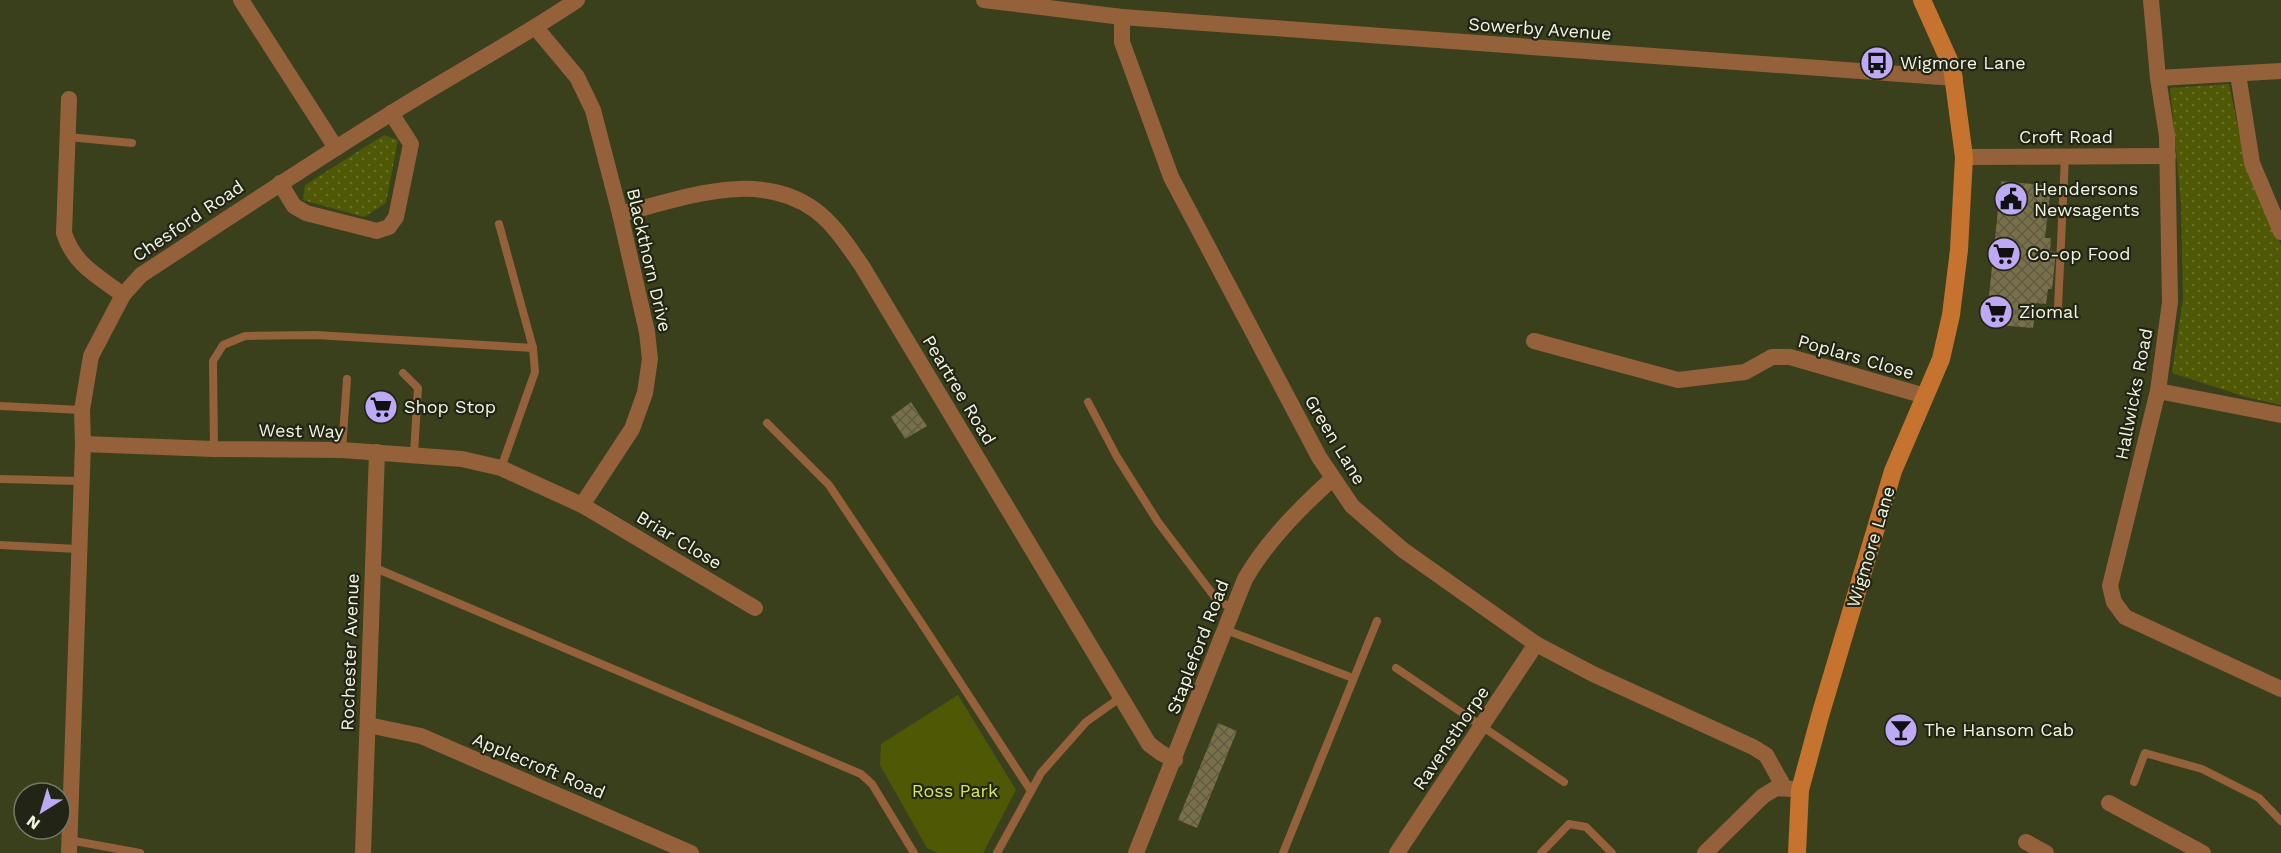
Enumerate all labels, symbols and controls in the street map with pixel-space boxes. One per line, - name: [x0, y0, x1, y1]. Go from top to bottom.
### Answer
- street label: Sowerby Avenue: [1468, 13, 1612, 44]
- bus stop icon: Wigmore Lane: [1859, 45, 1895, 81]
- place label: Wigmore Lane: [1900, 52, 2026, 73]
- street label: Croft Road: [2019, 126, 2113, 147]
- street label: Chesford Road: [128, 176, 247, 265]
- place label: Hendersons Newsagents: [2034, 178, 2140, 220]
- public building icon: Hendersons Newsagents: [1993, 181, 2029, 217]
- street label: Blackthorn Drive: [623, 186, 676, 334]
- supermarket icon: Co-op Food: [1986, 236, 2022, 272]
- place label: Co-op Food: [2027, 243, 2130, 264]
- supermarket icon: Ziomal: [1978, 294, 2014, 330]
- place label: Ziomal: [2019, 301, 2079, 322]
- street label: Hallwicks Road: [2110, 326, 2157, 461]
- street label: Poplars Close: [1796, 330, 1917, 383]
- street label: Peartree Road: [919, 331, 1000, 448]
- supermarket icon: Shop Stop: [363, 389, 399, 425]
- street label: Green Lane: [1301, 391, 1370, 488]
- place label: Shop Stop: [404, 396, 496, 417]
- street label: West Way: [258, 419, 345, 442]
- street label: Wigmore Lane: [1842, 484, 1899, 610]
- street label: Briar Close: [633, 506, 726, 573]
- street label: Rochester Avenue: [336, 573, 363, 731]
- street label: Stapleford Road: [1162, 577, 1233, 717]
- street label: Ravensthorpe: [1408, 682, 1493, 794]
- bar icon: The Hansom Cab: [1883, 712, 1919, 748]
- place label: The Hansom Cab: [1924, 719, 2074, 740]
- street label: Applecroft Road: [470, 728, 609, 803]
- park label: Ross Park: [912, 780, 998, 801]
- north arrow: [12, 781, 72, 841]
- text: N: [23, 811, 44, 834]

